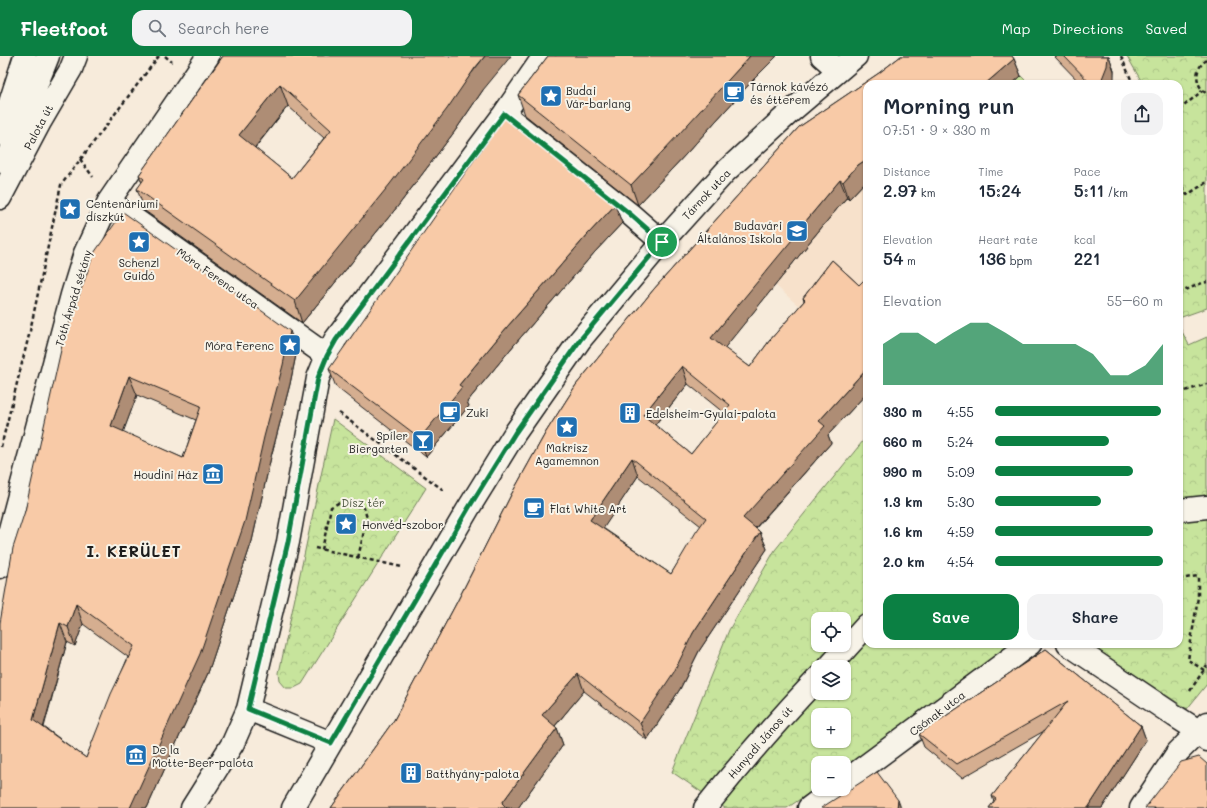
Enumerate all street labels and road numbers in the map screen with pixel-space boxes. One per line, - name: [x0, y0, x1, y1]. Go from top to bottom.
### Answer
- street label: Palota út: [20, 102, 56, 152]
- street label: Tárnok utca: [678, 165, 734, 223]
- street label: Móra Ferenc utca: [174, 244, 262, 312]
- street label: Tóth Árpád sétány: [51, 248, 95, 348]
- street label: Csónak utca: [906, 687, 968, 739]
- street label: Hunyadi János út: [724, 702, 796, 782]

